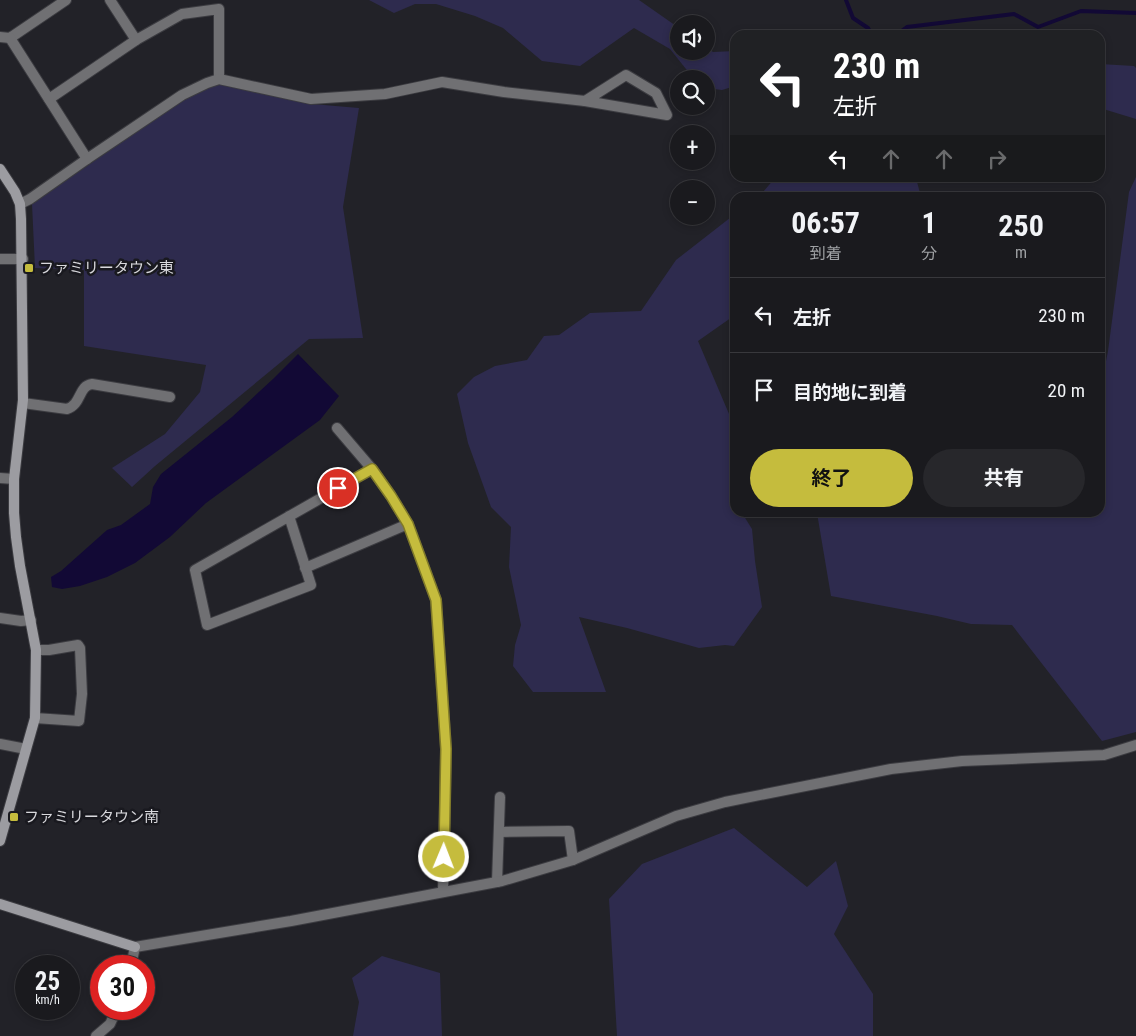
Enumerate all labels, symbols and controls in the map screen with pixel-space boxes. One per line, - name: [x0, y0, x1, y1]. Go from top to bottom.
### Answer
- map controls: [670, 15, 715, 225]
- button: sound: [670, 15, 715, 60]
- text: 230 m: [833, 46, 920, 87]
- icon: left: [750, 50, 815, 115]
- button: search: [670, 70, 715, 115]
- text: 左折: [833, 94, 877, 119]
- button: +: [670, 125, 715, 170]
- icon: left: [824, 145, 852, 173]
- icon: ahead: [877, 145, 905, 173]
- icon: ahead: [930, 145, 958, 173]
- icon: right: [983, 145, 1011, 173]
- button: −: [670, 180, 715, 225]
- text: 06:57: [791, 205, 860, 240]
- text: 1: [922, 205, 937, 240]
- text: 250: [998, 208, 1044, 243]
- text: m: [1015, 243, 1027, 262]
- text: 到着: [810, 244, 842, 263]
- text: 分: [921, 244, 937, 263]
- place label: ファミリータウン東: [39, 259, 174, 277]
- marker: ファミリータウン東: [23, 262, 35, 274]
- icon: left: [750, 301, 778, 329]
- text: 230 m: [1038, 304, 1085, 327]
- text: 左折: [793, 306, 831, 329]
- icon: arrive: [750, 376, 778, 404]
- text: 20 m: [1048, 379, 1085, 402]
- text: 目的地に到着: [793, 381, 907, 404]
- button: 終了: [750, 449, 913, 507]
- button: 共有: [923, 449, 1085, 507]
- pin: [317, 467, 359, 509]
- icon: arrive: [324, 474, 352, 502]
- place label: ファミリータウン南: [24, 808, 159, 826]
- marker: ファミリータウン南: [8, 811, 20, 823]
- position arrow: [417, 830, 469, 882]
- speed limit sign: 30: [90, 955, 155, 1020]
- text: 25: [35, 967, 60, 996]
- text: km/h: [35, 993, 60, 1007]

